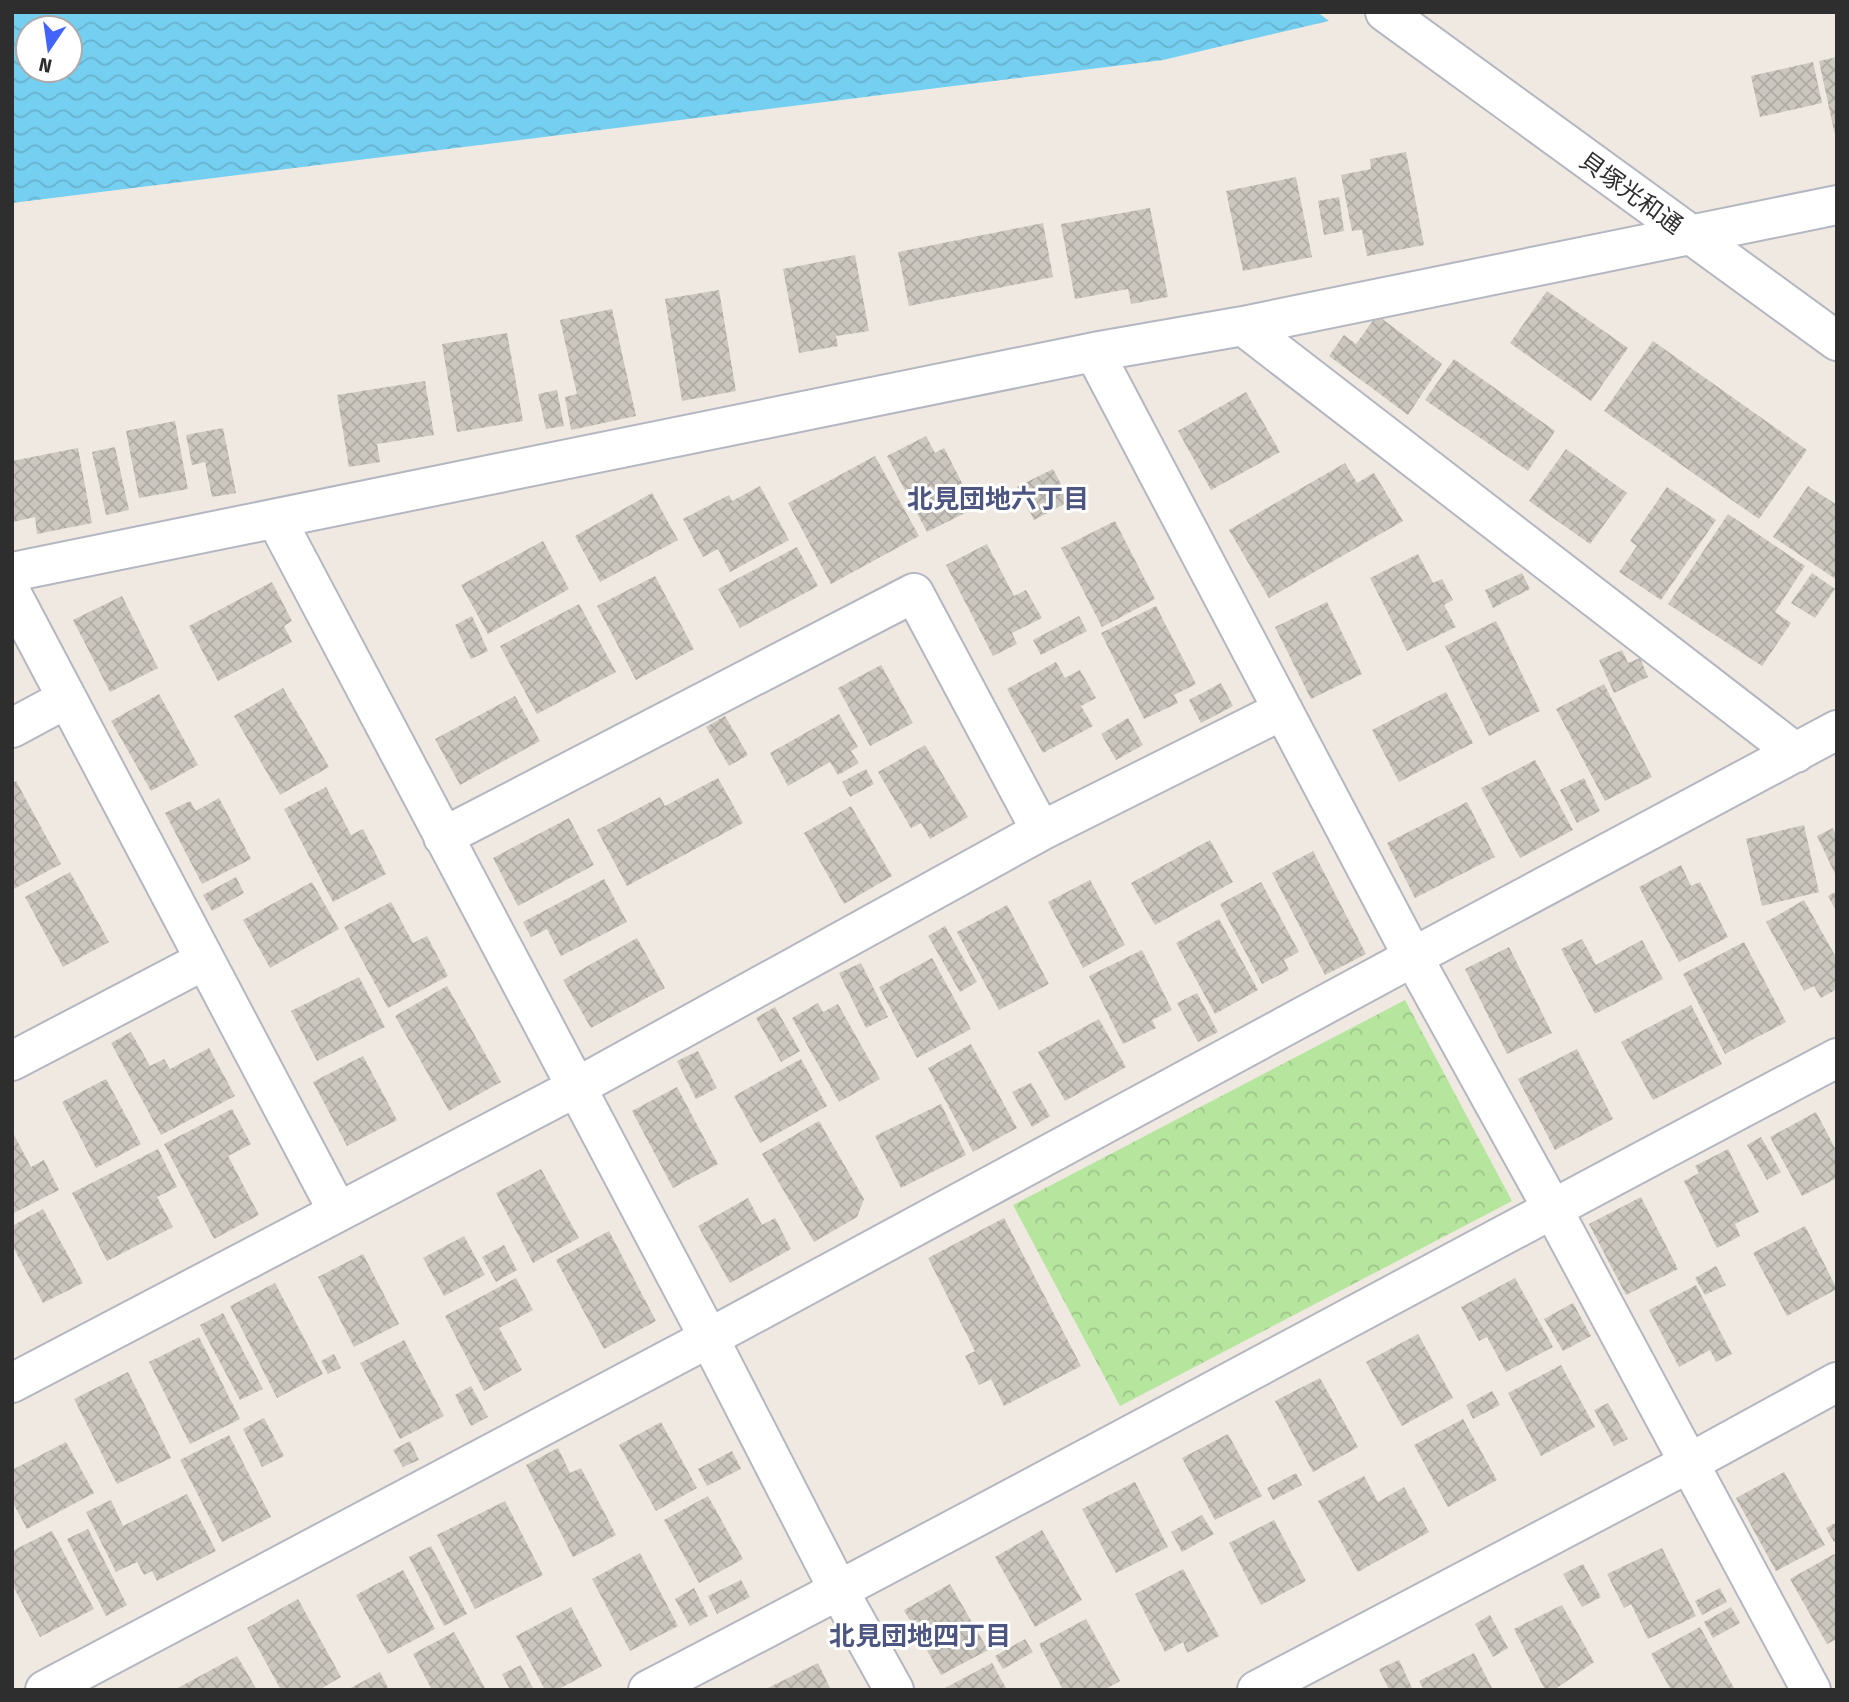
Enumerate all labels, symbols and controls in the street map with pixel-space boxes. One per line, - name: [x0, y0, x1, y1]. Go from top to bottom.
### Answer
- north arrow: [14, 14, 84, 84]
- text: N: [37, 52, 54, 78]
- street label: 貝塚光和通: [1574, 146, 1688, 240]
- district label: 北見団地六丁目: [907, 484, 1089, 515]
- district label: 北見団地四丁目: [829, 1621, 1011, 1652]

